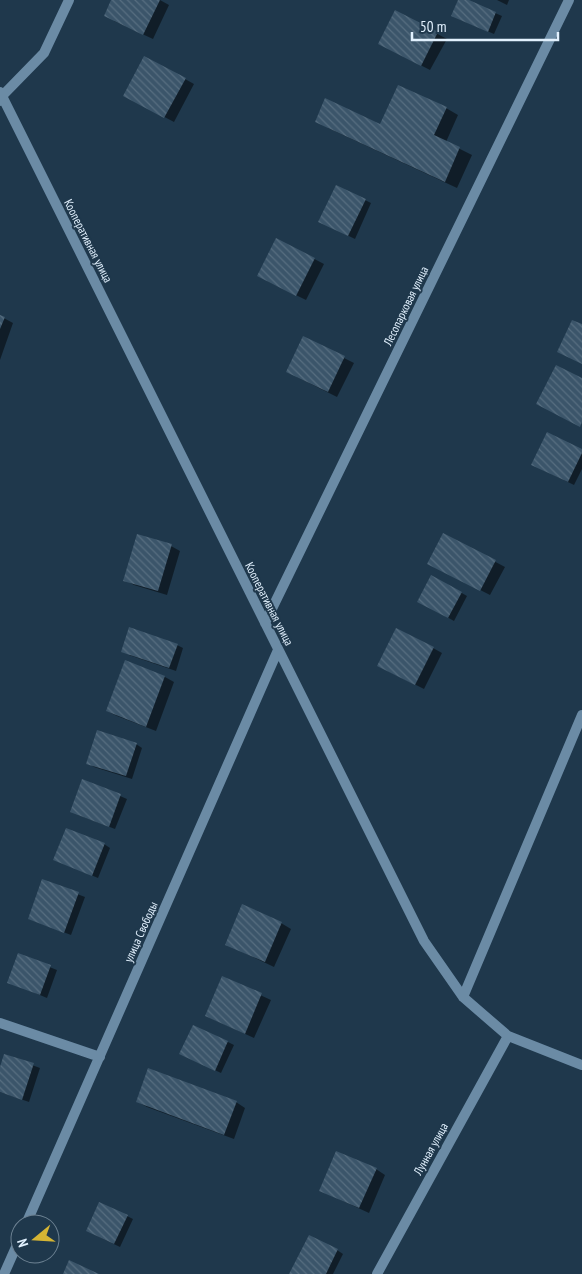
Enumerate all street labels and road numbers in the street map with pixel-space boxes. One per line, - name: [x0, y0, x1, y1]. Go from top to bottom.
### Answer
- street label: Кооперативная улица: [61, 197, 116, 285]
- street label: Лесопарковая улица: [379, 263, 431, 349]
- street label: Кооперативная улица: [242, 560, 297, 648]
- street label: улица Свободы: [121, 899, 161, 964]
- street label: Лунная улица: [410, 1120, 451, 1178]

